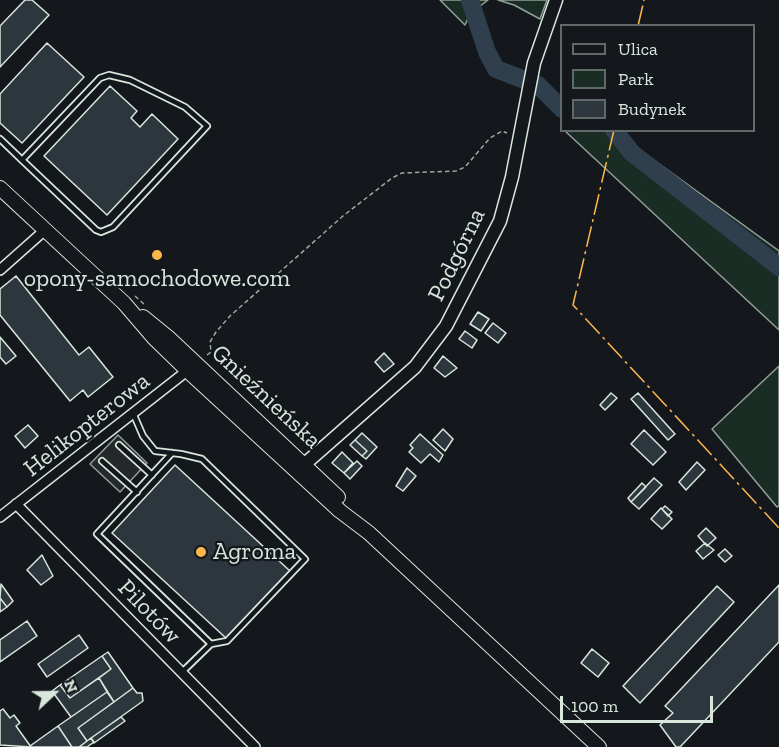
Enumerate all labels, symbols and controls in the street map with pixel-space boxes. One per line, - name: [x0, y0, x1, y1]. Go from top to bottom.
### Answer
- legend: [560, 24, 755, 132]
- text: Ulica: [618, 38, 658, 60]
- text: Park: [618, 68, 654, 90]
- text: Budynek: [618, 98, 686, 120]
- street label: Podgórna: [422, 204, 492, 306]
- marker: opony-samochodowe.com: [150, 248, 164, 262]
- place label: opony-samochodowe.com: [24, 265, 290, 293]
- street label: Gnieźnieńska: [205, 339, 327, 455]
- street label: Helikopterowa: [18, 367, 156, 483]
- place label: Agroma: [213, 538, 296, 566]
- marker: Agroma: [194, 545, 208, 559]
- street label: Pilotów: [111, 574, 187, 650]
- north arrow: [24, 663, 84, 723]
- text: N: [60, 677, 82, 695]
- scale bar: [563, 684, 716, 722]
- text: 100 m: [571, 695, 618, 717]

